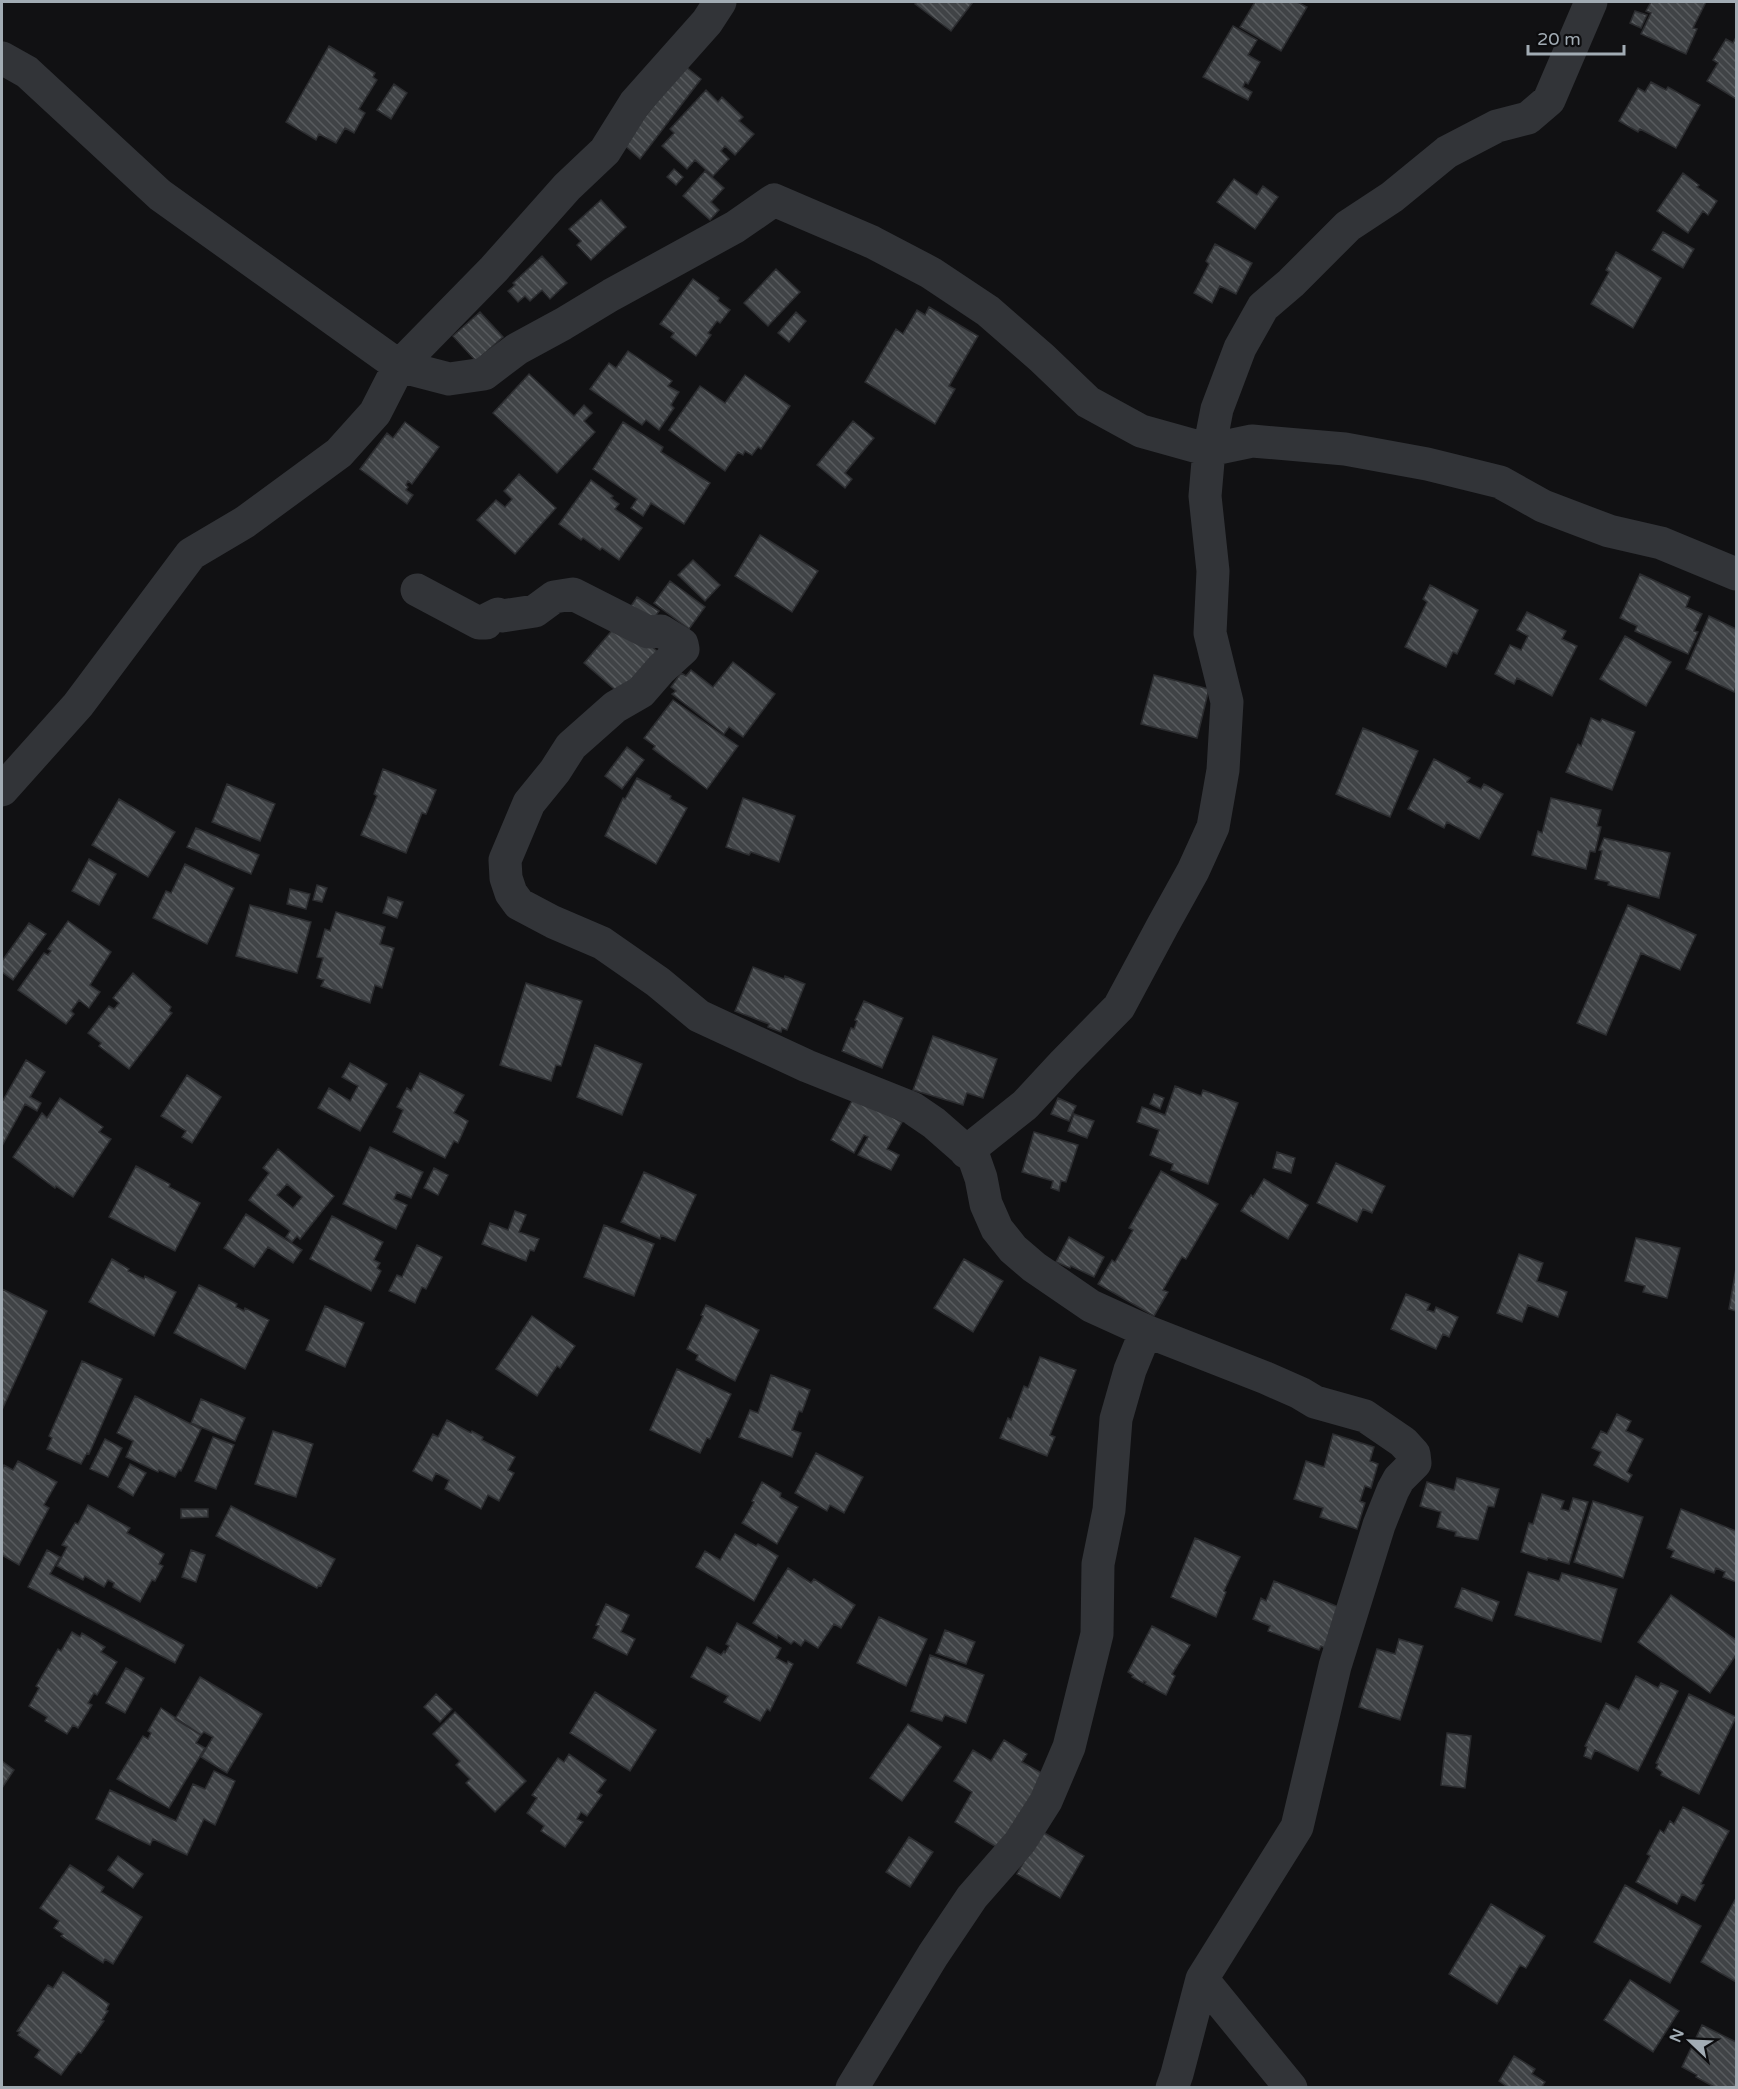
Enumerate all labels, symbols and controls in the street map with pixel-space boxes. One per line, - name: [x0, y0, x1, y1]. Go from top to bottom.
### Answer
- scale bar: [1528, 18, 1624, 56]
- text: 20 m: [1537, 28, 1581, 50]
- north arrow: [1660, 2011, 1720, 2071]
- text: N: [1665, 2026, 1689, 2045]

